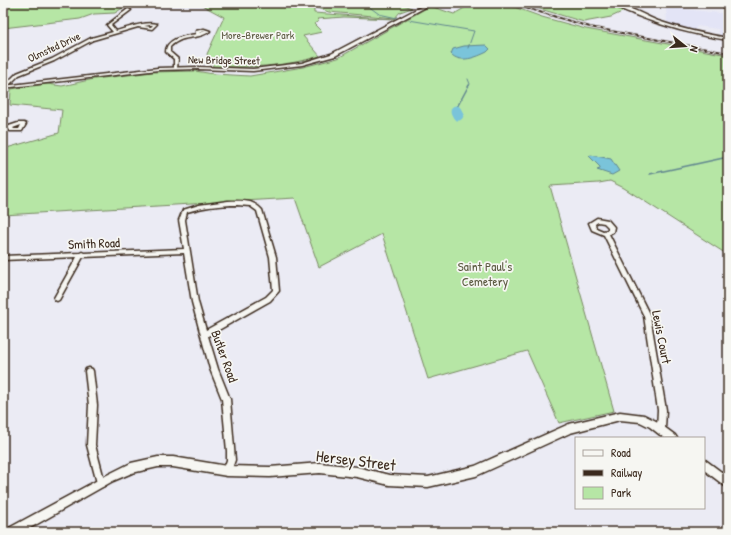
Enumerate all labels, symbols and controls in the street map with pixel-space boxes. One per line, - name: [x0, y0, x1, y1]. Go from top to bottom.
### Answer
- north arrow: [665, 26, 705, 66]
- street label: Olmsted Drive: [25, 28, 83, 65]
- park label: More-Brewer Park: [222, 28, 295, 42]
- text: N: [687, 44, 702, 54]
- street label: New Bridge Street: [188, 52, 260, 68]
- street label: Smith Road: [68, 233, 120, 253]
- park label: Saint Paul's Cemetery: [458, 257, 512, 290]
- street label: Lewis Court: [648, 309, 676, 366]
- street label: Butler Road: [207, 327, 243, 385]
- legend: [575, 437, 705, 509]
- street label: Hersey Street: [315, 444, 398, 476]
- text: Road: [611, 444, 631, 461]
- text: Railway: [611, 464, 642, 481]
- text: Park: [611, 484, 631, 501]

